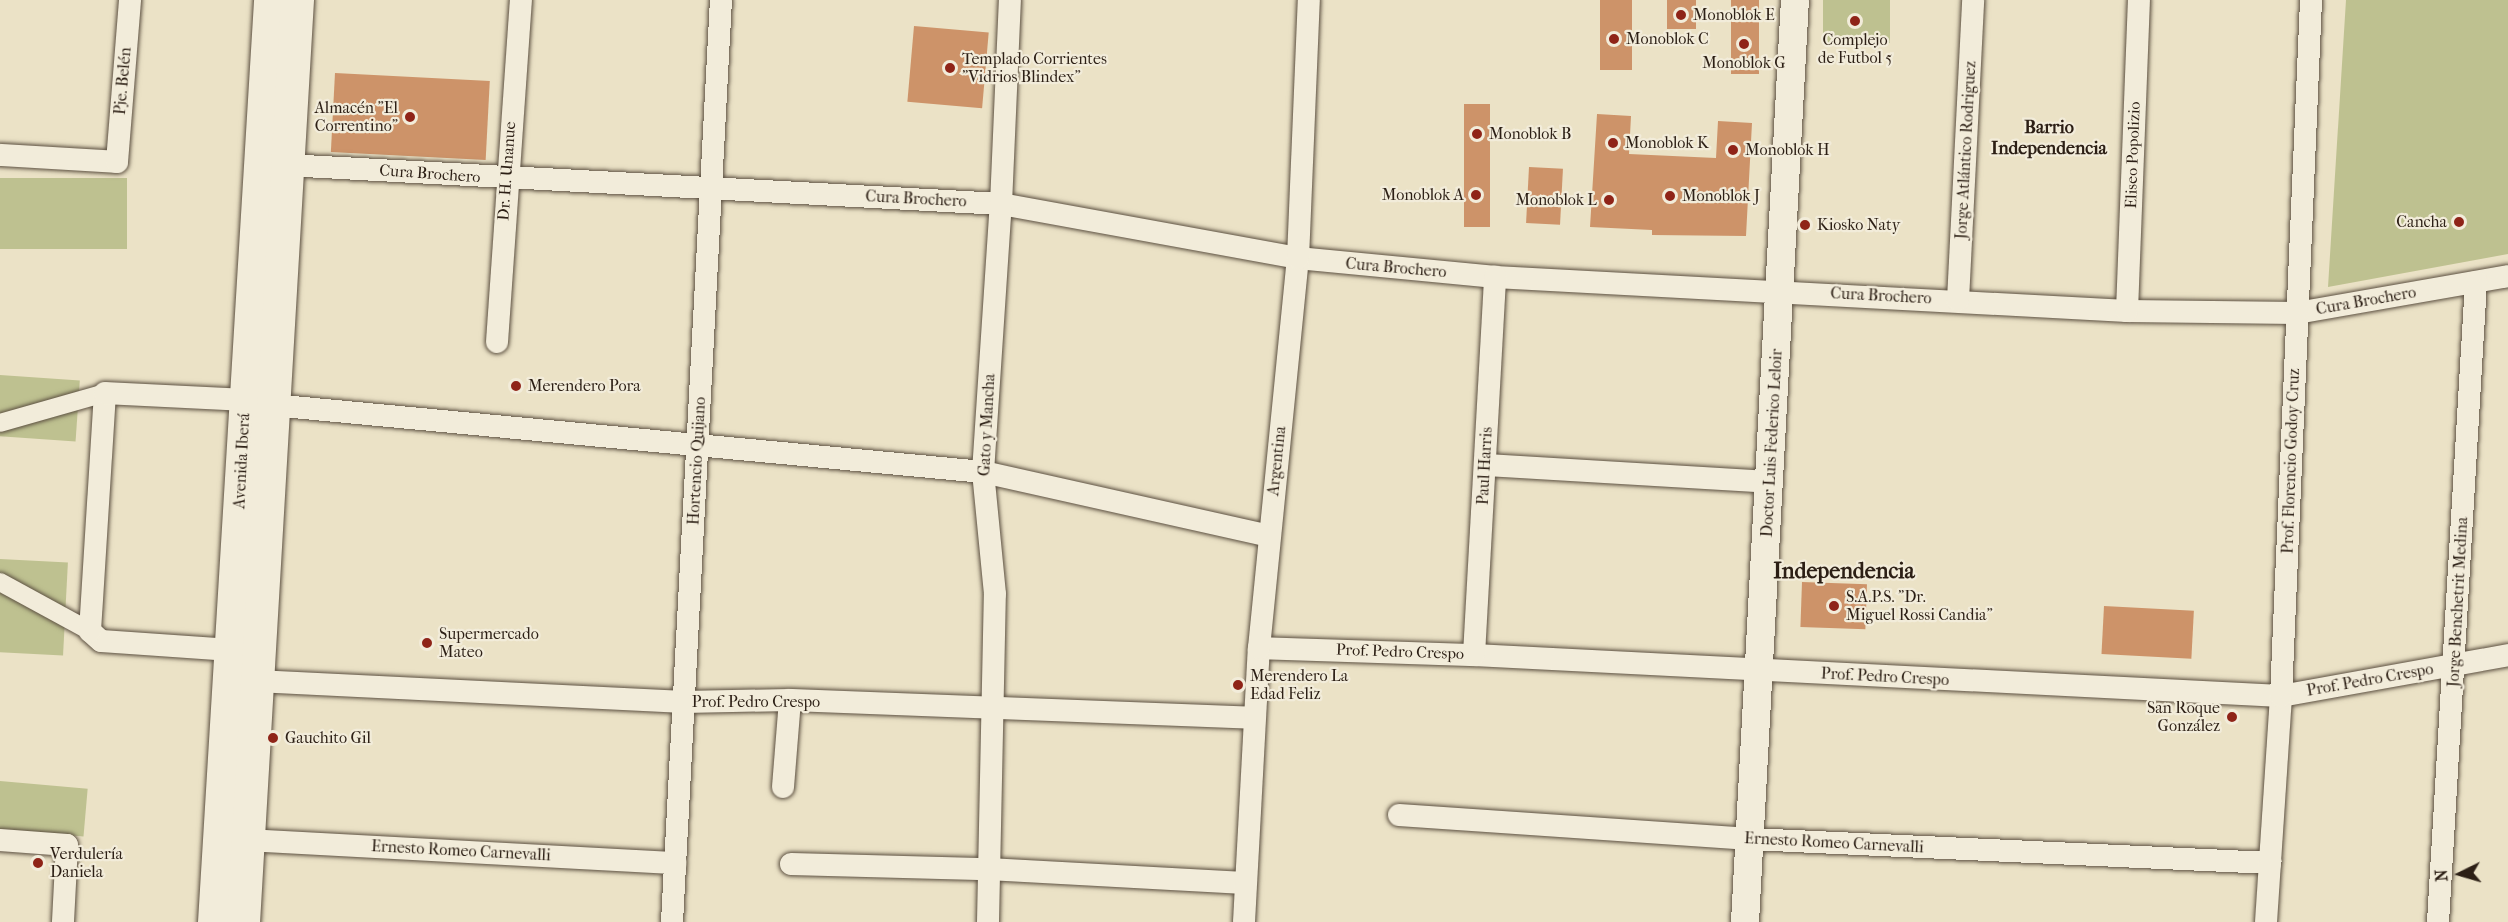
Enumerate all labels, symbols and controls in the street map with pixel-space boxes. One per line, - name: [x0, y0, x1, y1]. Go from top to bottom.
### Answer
- place label: Monoblok E: [1693, 5, 1775, 25]
- marker: Monoblok E: [1674, 8, 1688, 22]
- marker: Complejo de Futbol 5: [1848, 14, 1862, 28]
- place label: Monoblok C: [1626, 29, 1709, 49]
- place label: Complejo de Futbol 5: [1818, 30, 1892, 68]
- marker: Monoblok C: [1607, 32, 1621, 46]
- marker: Monoblok G: [1737, 37, 1751, 51]
- street label: Pje. Belén: [110, 46, 136, 116]
- place label: Templado Corrientes "Vidrios Blindex": [962, 49, 1107, 87]
- place label: Monoblok G: [1702, 53, 1786, 73]
- street label: Jorge Atlántico Rodriguez: [1952, 60, 1980, 240]
- marker: Templado Corrientes "Vidrios Blindex": [943, 61, 957, 75]
- place label: Almacén "El Correntino": [314, 98, 398, 136]
- street label: Eliseo Popolizio: [2122, 101, 2144, 209]
- marker: Almacén "El Correntino": [403, 110, 417, 124]
- district label: Barrio Independencia: [1991, 118, 2107, 160]
- street label: Dr. H. Unanue: [494, 121, 520, 221]
- place label: Monoblok B: [1489, 124, 1571, 144]
- marker: Monoblok B: [1470, 127, 1484, 141]
- place label: Monoblok K: [1625, 133, 1709, 153]
- marker: Monoblok K: [1606, 136, 1620, 150]
- place label: Monoblok H: [1745, 140, 1830, 160]
- marker: Monoblok H: [1726, 143, 1740, 157]
- street label: Cura Brochero: [379, 161, 481, 187]
- place label: Monoblok A: [1382, 185, 1464, 205]
- place label: Monoblok J: [1682, 186, 1760, 206]
- street label: Cura Brochero: [865, 187, 967, 211]
- marker: Monoblok A: [1469, 188, 1483, 202]
- marker: Monoblok J: [1663, 189, 1677, 203]
- place label: Monoblok L: [1515, 190, 1597, 210]
- marker: Monoblok L: [1602, 193, 1616, 207]
- place label: Cancha: [2396, 212, 2447, 232]
- place label: Kiosko Naty: [1817, 215, 1900, 235]
- marker: Cancha: [2452, 215, 2466, 229]
- marker: Kiosko Naty: [1798, 218, 1812, 232]
- street label: Cura Brochero: [1345, 254, 1447, 282]
- street label: Cura Brochero: [2314, 283, 2418, 319]
- street label: Cura Brochero: [1830, 284, 1932, 308]
- street label: Doctor Luis Federico Leloir: [1757, 348, 1787, 538]
- street label: Prof. Florencio Godoy Cruz: [2278, 368, 2304, 554]
- street label: Gato y Mancha: [975, 373, 999, 477]
- place label: Merendero Pora: [528, 376, 641, 396]
- marker: Merendero Pora: [509, 379, 523, 393]
- street label: Hortencio Quijano: [684, 396, 710, 526]
- street label: Avenida Iberá: [230, 413, 254, 509]
- street label: Argentina: [1264, 425, 1290, 497]
- street label: Paul Harris: [1473, 427, 1497, 505]
- street label: Jorge Benchetrit Medina: [2444, 516, 2472, 688]
- district label: Independencia: [1773, 559, 1915, 585]
- place label: S.A.P.S. "Dr. Miguel Rossi Candia": [1846, 587, 1993, 625]
- marker: S.A.P.S. "Dr. Miguel Rossi Candia": [1827, 599, 1841, 613]
- place label: Supermercado Mateo: [439, 624, 539, 662]
- marker: Supermercado Mateo: [420, 636, 434, 650]
- street label: Prof. Pedro Crespo: [1336, 640, 1464, 664]
- street label: Prof. Pedro Crespo: [2305, 659, 2435, 701]
- street label: Prof. Pedro Crespo: [1820, 664, 1950, 690]
- place label: Merendero La Edad Feliz: [1250, 666, 1348, 704]
- marker: Merendero La Edad Feliz: [1231, 678, 1245, 692]
- street label: Prof. Pedro Crespo: [692, 692, 820, 712]
- place label: San Roque González: [2147, 698, 2220, 736]
- marker: San Roque González: [2225, 710, 2239, 724]
- place label: Gauchito Gil: [285, 728, 371, 748]
- marker: Gauchito Gil: [266, 731, 280, 745]
- street label: Ernesto Romeo Carnevalli: [1744, 829, 1924, 857]
- street label: Ernesto Romeo Carnevalli: [371, 837, 551, 865]
- place label: Verdulería Daniela: [50, 844, 123, 882]
- north arrow: [2430, 844, 2490, 904]
- marker: Verdulería Daniela: [31, 856, 45, 870]
- text: N: [2432, 869, 2452, 882]

